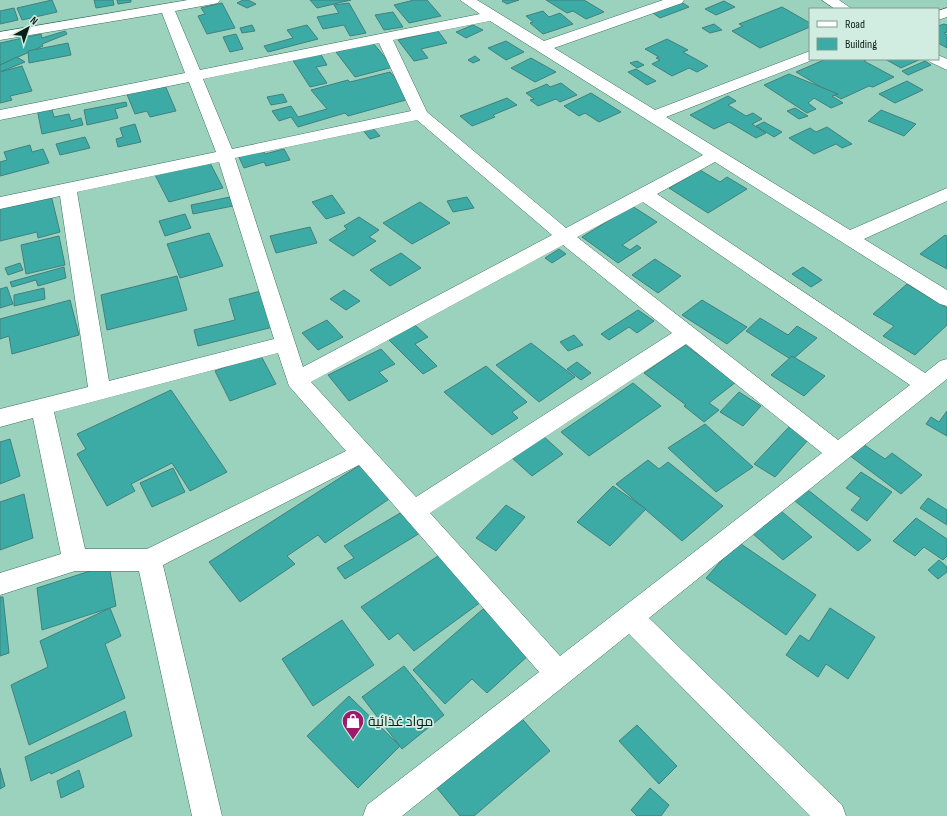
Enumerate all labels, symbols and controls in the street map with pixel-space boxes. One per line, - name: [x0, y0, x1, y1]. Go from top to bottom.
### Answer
- north arrow: [8, 8, 48, 48]
- legend: [809, 8, 939, 60]
- text: N: [28, 14, 41, 28]
- text: Road: [845, 17, 865, 32]
- text: Building: [845, 37, 877, 52]
- shop icon: مواد غذائية: [340, 708, 366, 741]
- place label: مواد غذائية: [368, 713, 433, 730]

